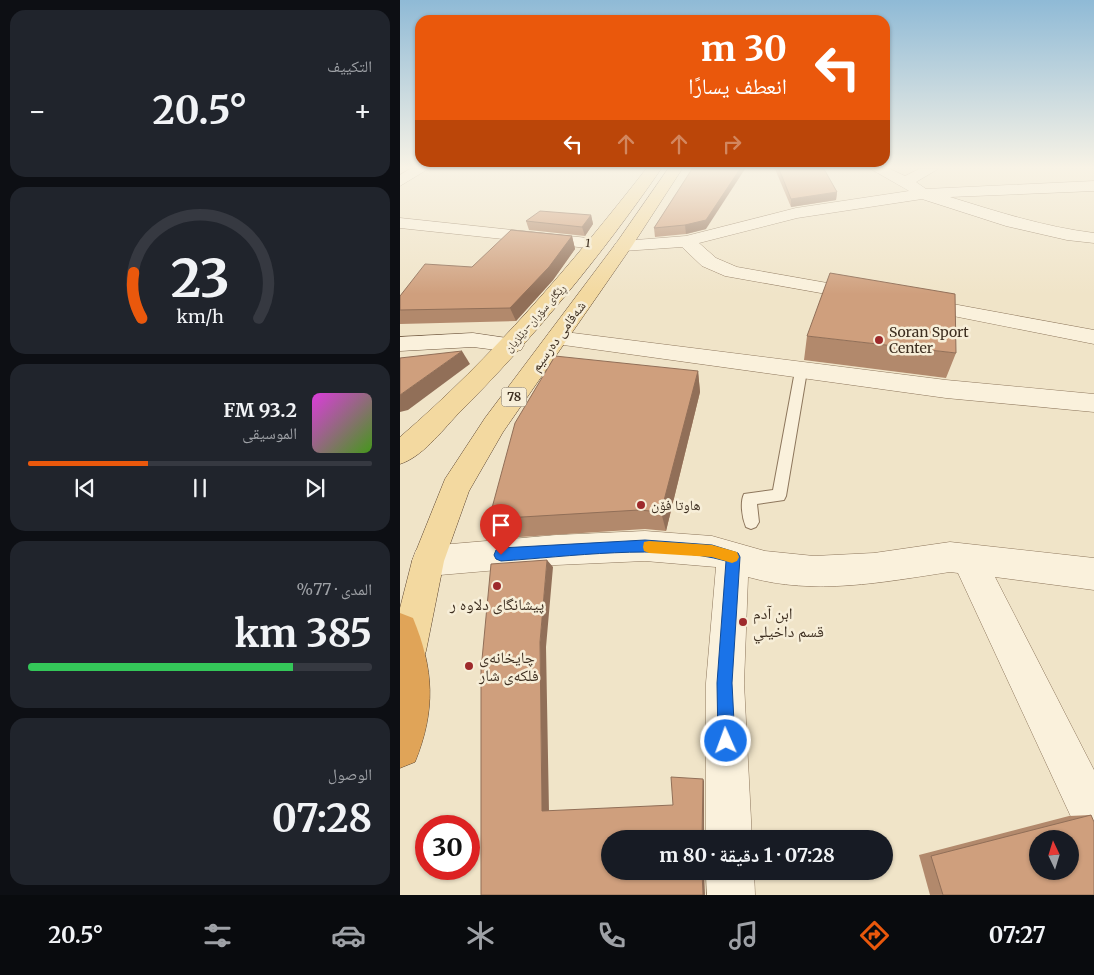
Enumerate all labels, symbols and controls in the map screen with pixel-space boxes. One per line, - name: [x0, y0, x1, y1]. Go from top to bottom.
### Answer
- text: 30 m: [701, 27, 787, 71]
- icon: left: [805, 35, 870, 100]
- text: التكييف: [327, 56, 372, 76]
- text: انعطف يسارًا: [688, 72, 787, 100]
- text: 20.5°: [153, 87, 247, 134]
- text: −: [28, 93, 47, 129]
- text: +: [353, 93, 372, 129]
- icon: left: [559, 130, 587, 158]
- icon: ahead: [612, 130, 640, 158]
- icon: ahead: [665, 130, 693, 158]
- icon: right: [718, 130, 746, 158]
- street label: 1: [585, 236, 591, 250]
- text: 23: [170, 246, 230, 311]
- street label: ڕێگای سۆران-دێلزیان: [502, 281, 570, 357]
- street label: شەقامی دەرسیم: [526, 297, 590, 375]
- text: km/h: [176, 305, 224, 328]
- place label: Soran Sport Center: [889, 323, 969, 357]
- marker: Soran Sport Center: [873, 334, 885, 346]
- road number: 78: [502, 388, 526, 407]
- text: 93.2 FM: [223, 398, 297, 422]
- text: الموسيقى: [242, 423, 297, 443]
- icon: previous: [71, 474, 99, 502]
- icon: pause: [186, 474, 214, 502]
- icon: next: [301, 474, 329, 502]
- place label: هاوتا فۆن: [651, 496, 701, 514]
- marker: هاوتا فۆن: [635, 499, 647, 511]
- pin: [480, 504, 522, 555]
- icon: arrive: [487, 511, 515, 539]
- text: المدى · 77%: [297, 579, 372, 599]
- marker: پیشانگای دلاوه ر: [491, 580, 503, 592]
- place label: پیشانگای دلاوه ر: [449, 594, 544, 615]
- place label: ابن آدم قسم داخيلي: [753, 603, 824, 644]
- text: 385 km: [234, 610, 372, 657]
- marker: ابن آدم قسم داخيلي: [737, 616, 749, 628]
- place label: چایخانەی فلکەی شار: [478, 647, 539, 686]
- marker: چایخانەی فلکەی شار: [463, 660, 475, 672]
- position arrow: [699, 714, 751, 766]
- text: الوصول: [328, 764, 372, 784]
- text: 07:28: [272, 795, 372, 842]
- speed limit sign: 30: [415, 815, 480, 880]
- north arrow: [1029, 830, 1079, 880]
- map controls: [1029, 830, 1079, 880]
- text: 07:28 · 1 دقيقة · 80 m: [659, 843, 835, 867]
- icon: filters: [200, 918, 235, 953]
- icon: car: [331, 918, 366, 953]
- icon: climate: [463, 918, 498, 953]
- icon: phone: [594, 918, 629, 953]
- icon: music: [726, 918, 761, 953]
- icon: directions: [857, 918, 892, 953]
- text: 20.5°: [48, 921, 103, 949]
- text: 07:27: [989, 921, 1046, 949]

